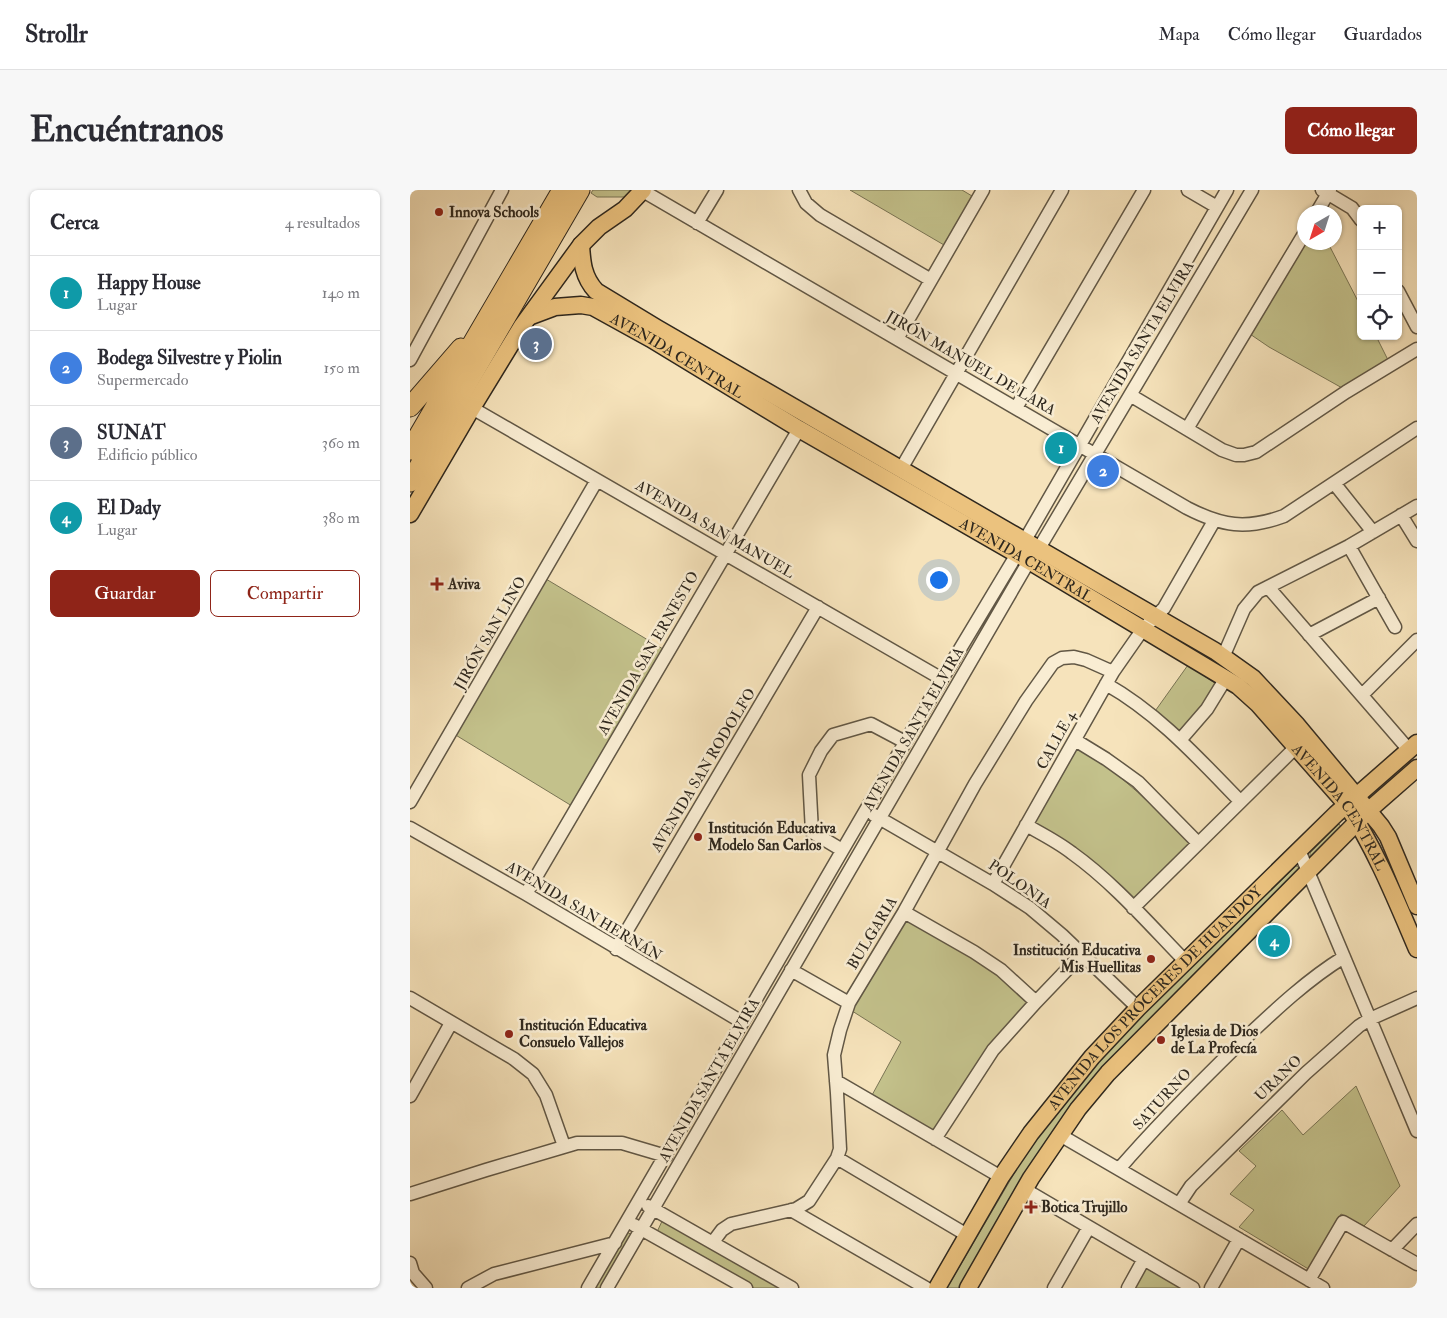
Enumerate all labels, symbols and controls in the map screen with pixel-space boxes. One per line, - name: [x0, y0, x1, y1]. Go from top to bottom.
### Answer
- text: Strollr: [25, 19, 88, 50]
- text: Mapa: [1159, 23, 1200, 46]
- text: Cómo llegar: [1228, 23, 1316, 46]
- text: Guardados: [1344, 23, 1422, 46]
- button: Cómo llegar: [1285, 107, 1417, 154]
- text: Encuéntranos: [30, 108, 223, 152]
- place label: Innova Schools: [449, 203, 539, 222]
- north arrow: [1297, 205, 1342, 250]
- map controls: [1357, 205, 1402, 340]
- button: +: [1357, 205, 1402, 250]
- marker: Innova Schools: [433, 206, 445, 218]
- text: Cerca: [50, 209, 99, 236]
- text: 4 resultados: [285, 213, 360, 233]
- button: −: [1357, 250, 1402, 295]
- street label: AVENIDA SANTA ELVIRA: [1086, 257, 1199, 428]
- text: Happy House: [97, 271, 201, 295]
- text: 1: [63, 283, 69, 303]
- text: 140 m: [322, 283, 360, 303]
- text: Lugar: [97, 295, 137, 315]
- button: locate: [1357, 295, 1402, 340]
- street label: JIRÓN MANUEL DE LARA: [881, 305, 1060, 421]
- street label: AVENIDA CENTRAL: [606, 309, 747, 403]
- pin: 3: [520, 325, 552, 363]
- text: Bodega Silvestre y Piolin: [97, 346, 282, 370]
- text: 2: [62, 358, 70, 378]
- text: 150 m: [323, 358, 360, 378]
- text: Supermercado: [97, 370, 188, 390]
- text: SUNAT: [97, 421, 166, 445]
- pin: 1: [1045, 429, 1077, 467]
- text: 3: [63, 433, 69, 453]
- text: 360 m: [322, 433, 360, 453]
- text: Edificio público: [97, 445, 198, 465]
- pin: 2: [1087, 452, 1119, 490]
- street label: AVENIDA SAN MANUEL: [631, 476, 798, 583]
- text: El Dady: [97, 496, 161, 520]
- text: 4: [62, 508, 70, 528]
- text: 380 m: [322, 508, 360, 528]
- street label: AVENIDA CENTRAL: [955, 514, 1097, 607]
- text: Lugar: [97, 520, 137, 540]
- your location: [926, 567, 952, 593]
- street label: AVENIDA SAN ERNESTO: [593, 568, 703, 739]
- button: Guardar: [50, 570, 200, 617]
- button: Compartir: [210, 570, 360, 617]
- street label: JIRÓN SAN LINO: [448, 572, 532, 695]
- place label: Aviva: [447, 575, 481, 594]
- marker: Aviva: [430, 577, 444, 591]
- street label: AVENIDA SANTA ELVIRA: [858, 643, 968, 816]
- street label: AVENIDA SAN RODOLFO: [646, 685, 760, 857]
- street label: CALLE 4: [1033, 707, 1081, 773]
- street label: AVENIDA CENTRAL: [1287, 739, 1390, 874]
- place label: Institución Educativa Modelo San Carlos: [707, 819, 837, 855]
- marker: Institución Educativa Modelo San Carlos: [692, 831, 704, 843]
- street label: AVENIDA SAN HERNÁN: [501, 855, 667, 966]
- street label: POLONIA: [984, 856, 1055, 913]
- street label: AVENIDA LOS PRÓCERES DE HUANDOY: [1043, 882, 1267, 1115]
- street label: BULGARIA: [843, 893, 902, 973]
- pin: 4: [1258, 922, 1290, 960]
- place label: Institución Educativa Mis Huellitas: [1013, 941, 1142, 977]
- marker: Institución Educativa Mis Huellitas: [1145, 953, 1157, 965]
- street label: AVENIDA SANTA ELVIRA: [654, 994, 764, 1167]
- place label: Institución Educativa Consuelo Vallejos: [519, 1016, 648, 1052]
- place label: Iglesia de Dios de La Profecía: [1171, 1022, 1258, 1058]
- marker: Institución Educativa Consuelo Vallejos: [503, 1028, 515, 1040]
- marker: Iglesia de Dios de La Profecía: [1155, 1034, 1167, 1046]
- street label: URANO: [1251, 1051, 1306, 1105]
- street label: SATURNO: [1129, 1065, 1196, 1134]
- place label: Botica Trujillo: [1041, 1198, 1128, 1217]
- marker: Botica Trujillo: [1025, 1201, 1037, 1213]

